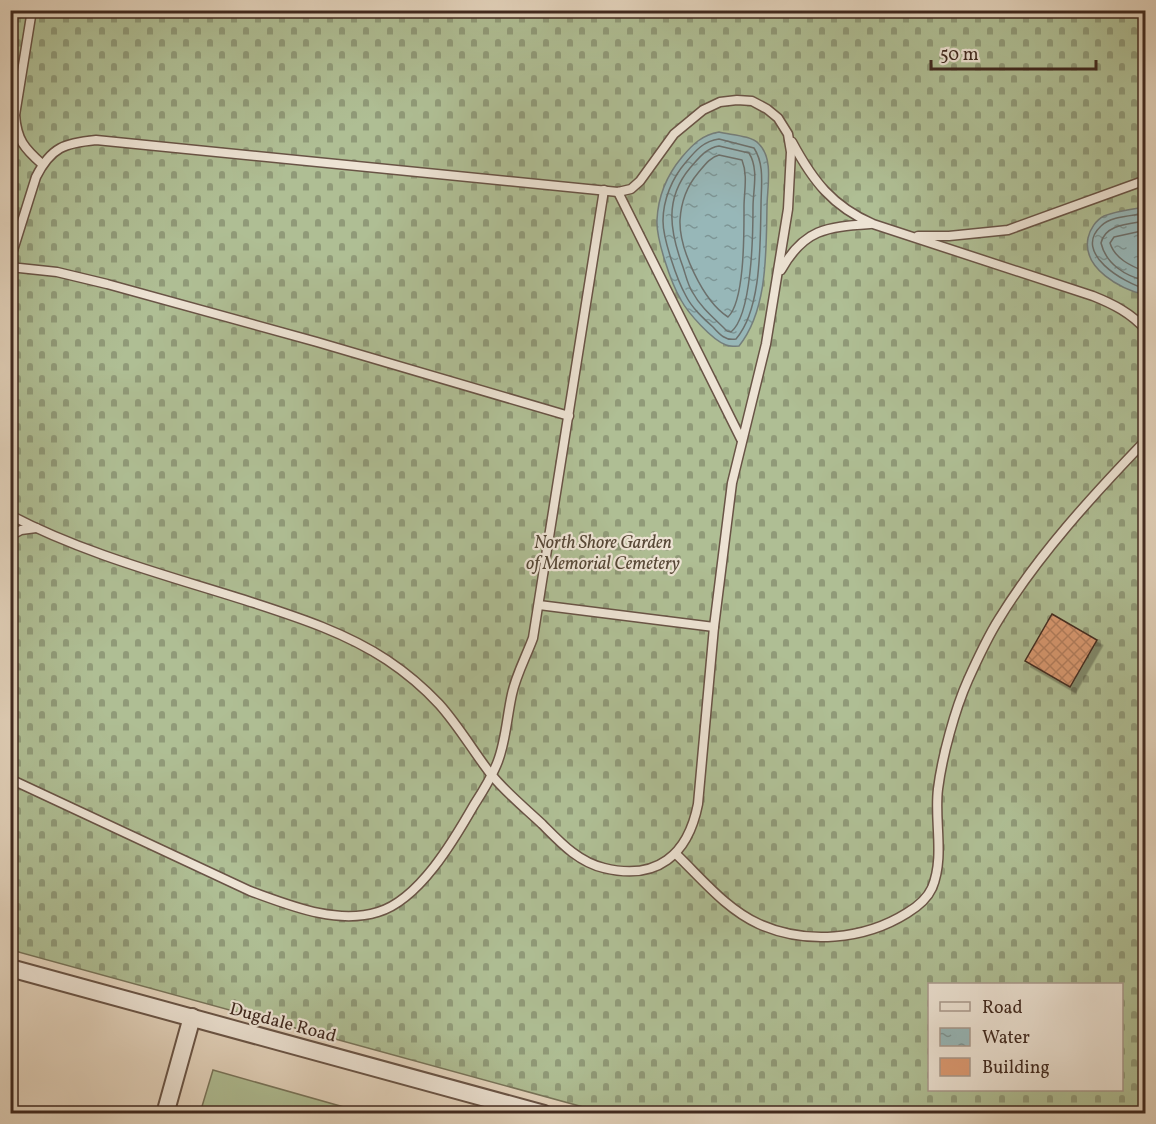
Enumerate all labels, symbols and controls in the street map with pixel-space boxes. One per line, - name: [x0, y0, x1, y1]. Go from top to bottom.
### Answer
- scale bar: [931, 33, 1096, 71]
- text: 50 m: [940, 43, 979, 68]
- park label: North Shore Garden of Memorial Cemetery: [526, 531, 680, 577]
- legend: [928, 983, 1123, 1091]
- text: Road: [982, 996, 1023, 1021]
- street label: Dugdale Road: [226, 997, 339, 1050]
- text: Water: [982, 1026, 1030, 1051]
- text: Building: [982, 1056, 1050, 1081]

